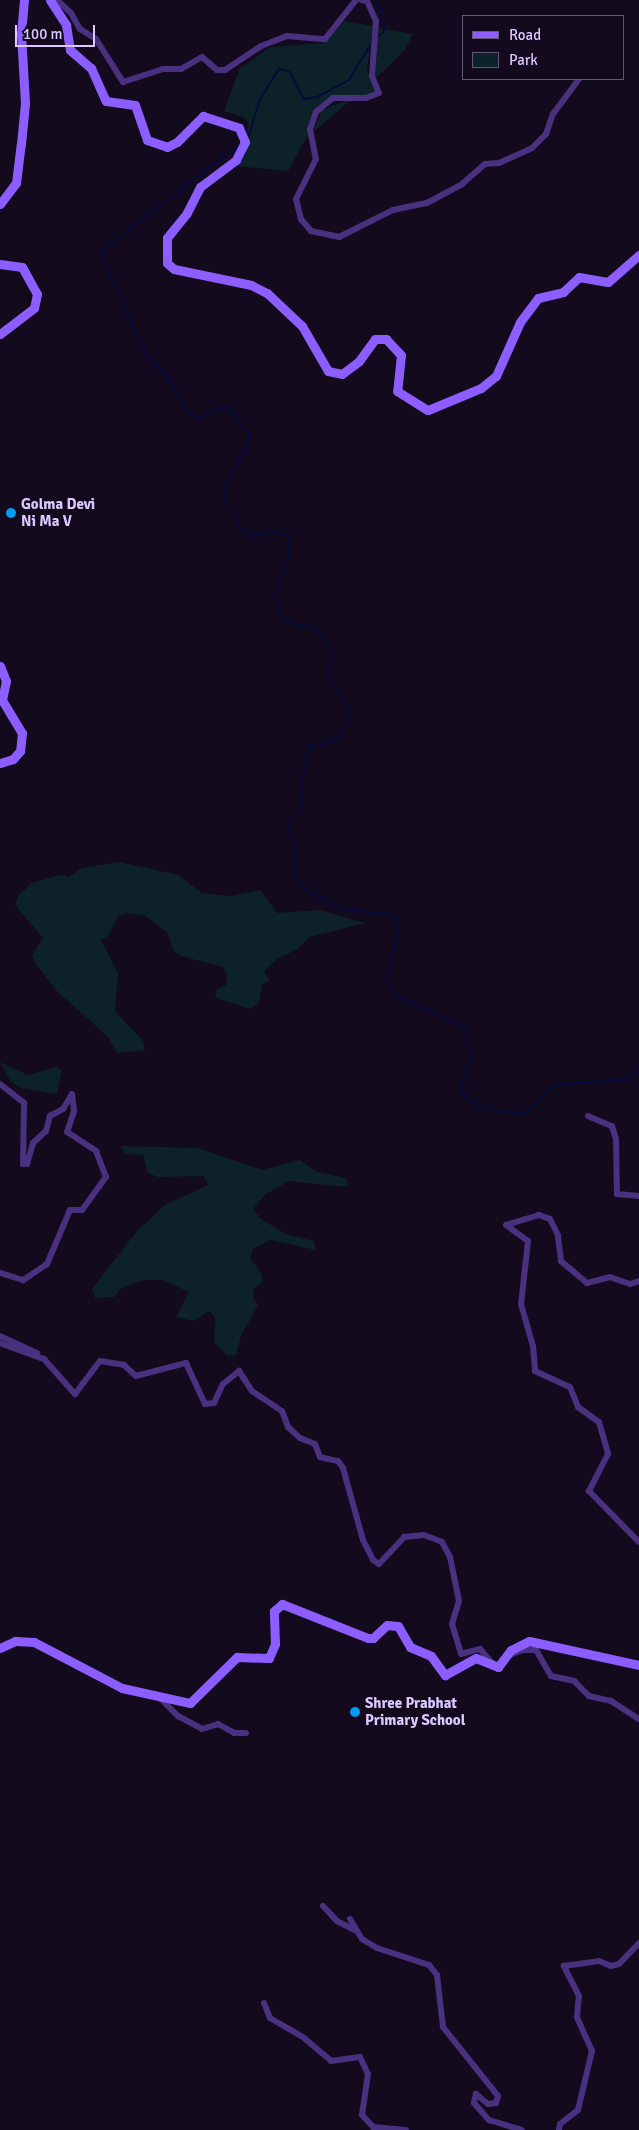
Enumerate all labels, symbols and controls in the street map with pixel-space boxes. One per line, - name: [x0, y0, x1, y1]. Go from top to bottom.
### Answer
- scale bar: [18, 15, 98, 47]
- legend: [462, 15, 624, 80]
- text: 100 m: [23, 25, 63, 43]
- text: Road: [509, 26, 541, 44]
- text: Park: [509, 51, 538, 69]
- place label: Golma Devi Ni Ma V: [21, 495, 95, 530]
- marker: Golma Devi Ni Ma V: [5, 507, 17, 519]
- place label: Shree Prabhat Primary School: [365, 1694, 465, 1729]
- marker: Shree Prabhat Primary School: [349, 1706, 361, 1718]

